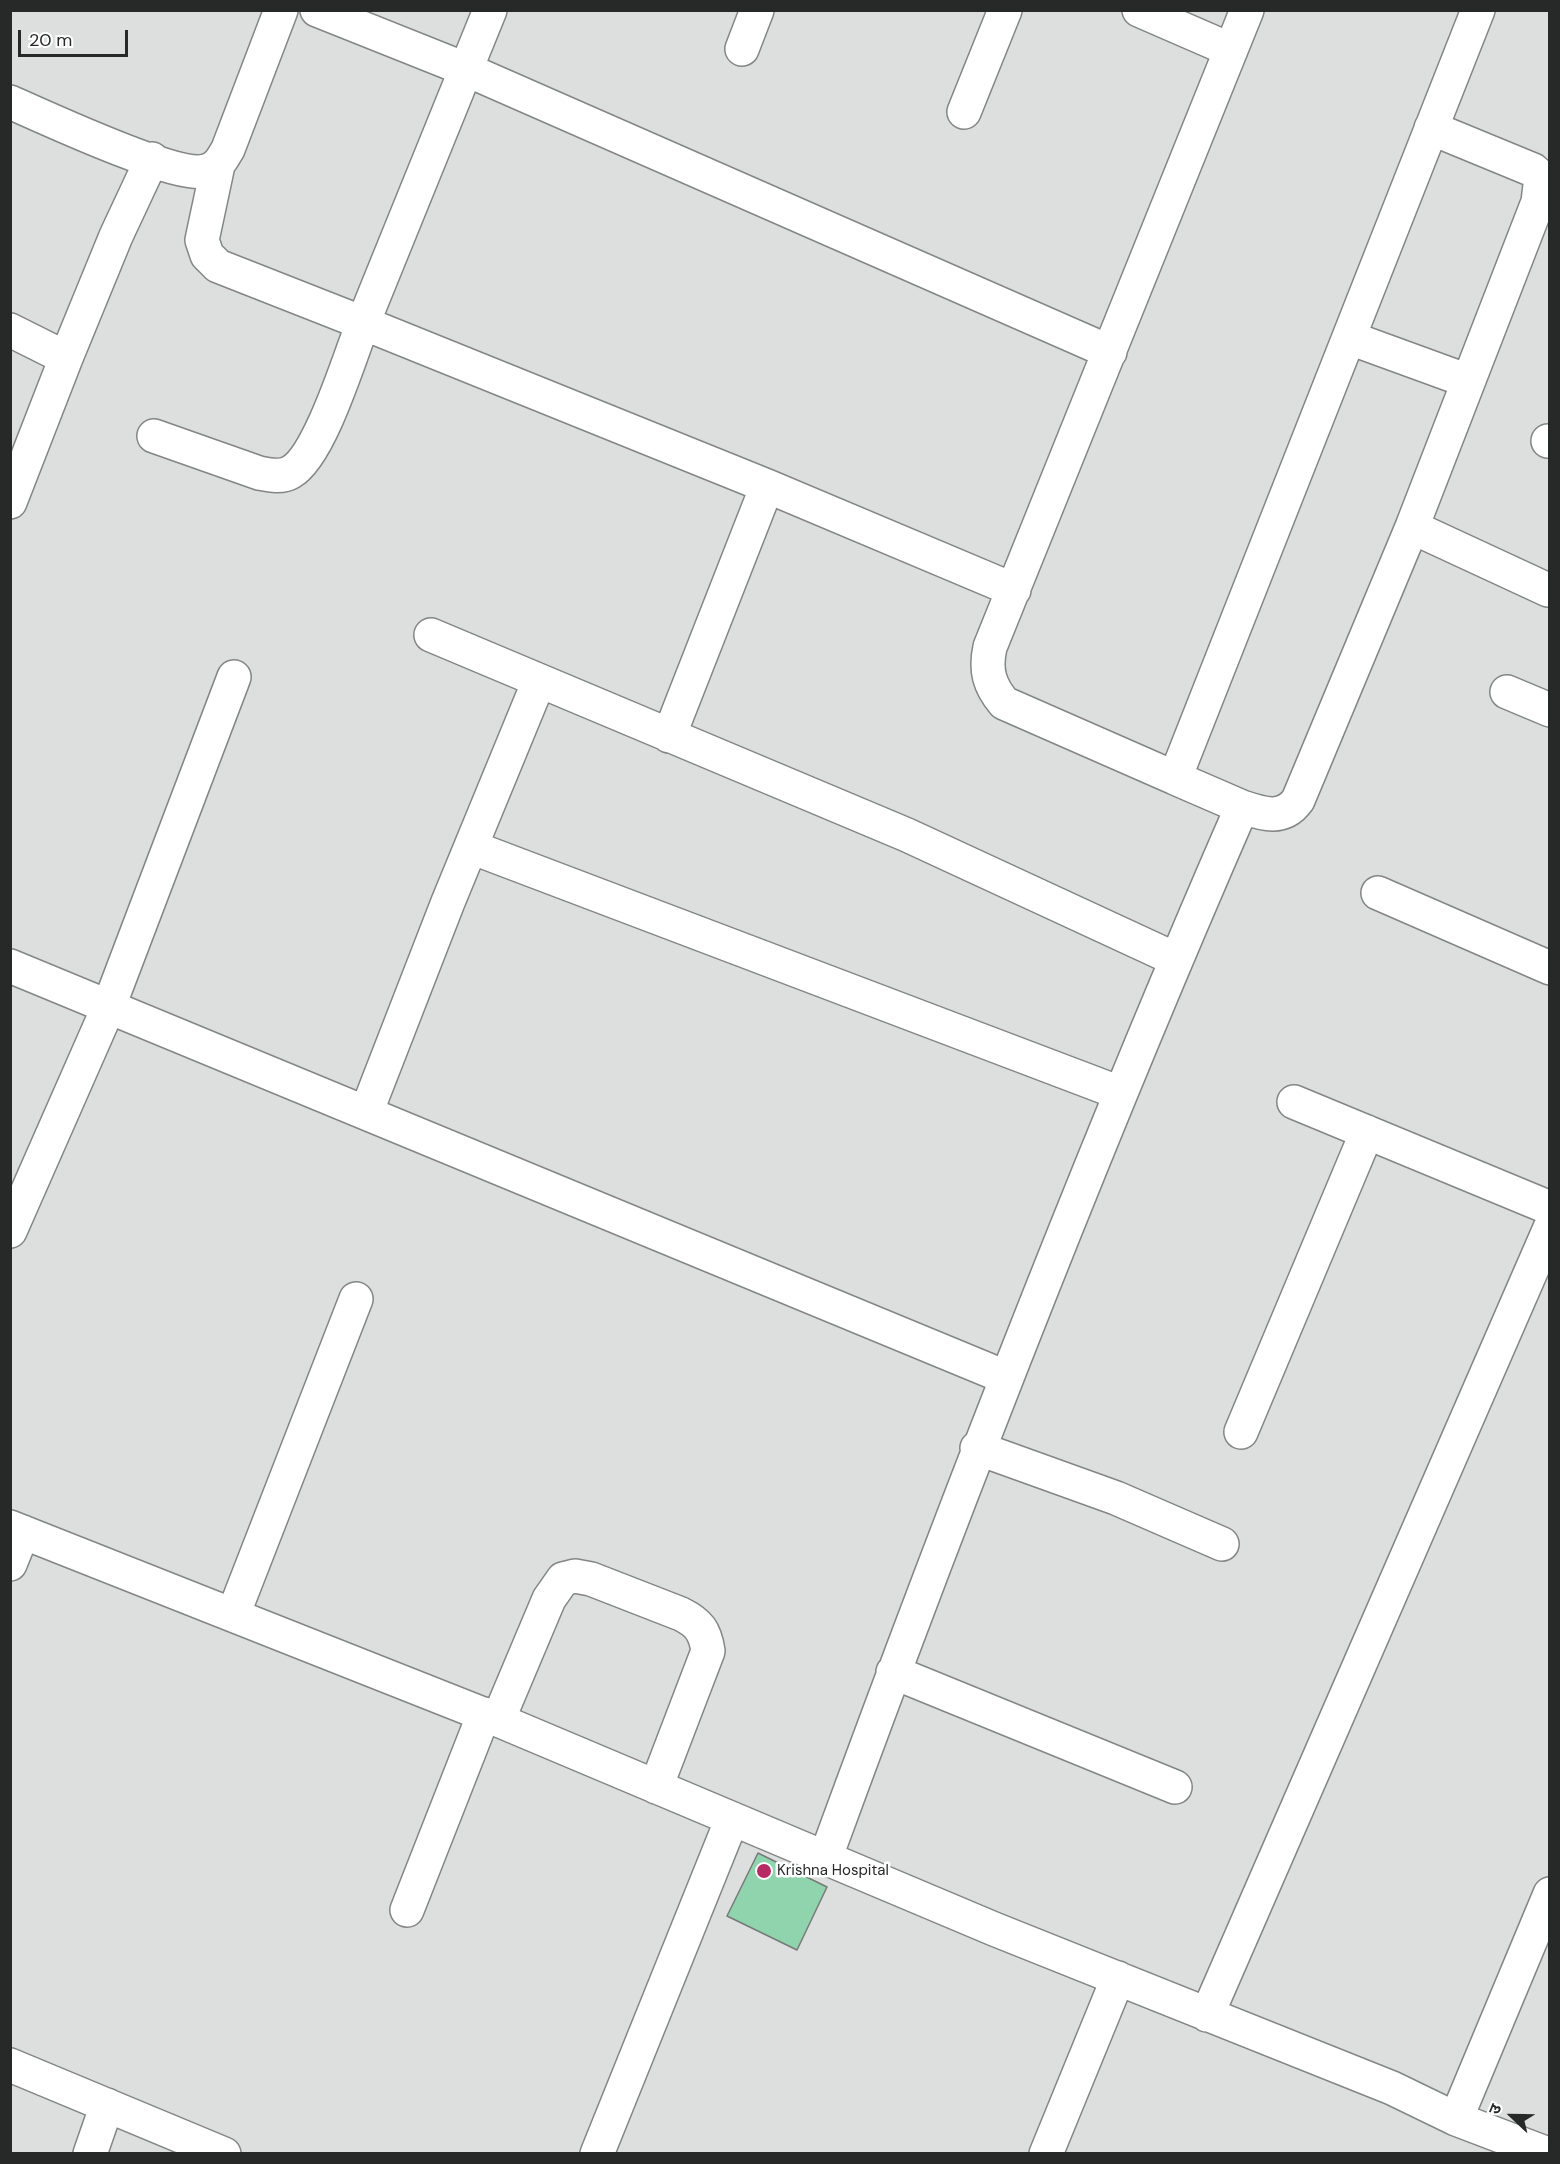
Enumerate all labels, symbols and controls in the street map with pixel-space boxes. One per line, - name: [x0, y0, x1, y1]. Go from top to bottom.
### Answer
- scale bar: [21, 18, 130, 56]
- text: 20 m: [29, 28, 72, 52]
- marker: Krishna Hospital: [755, 1862, 773, 1880]
- place label: Krishna Hospital: [777, 1862, 889, 1880]
- north arrow: [1482, 2086, 1542, 2146]
- text: उ: [1483, 2101, 1506, 2117]

